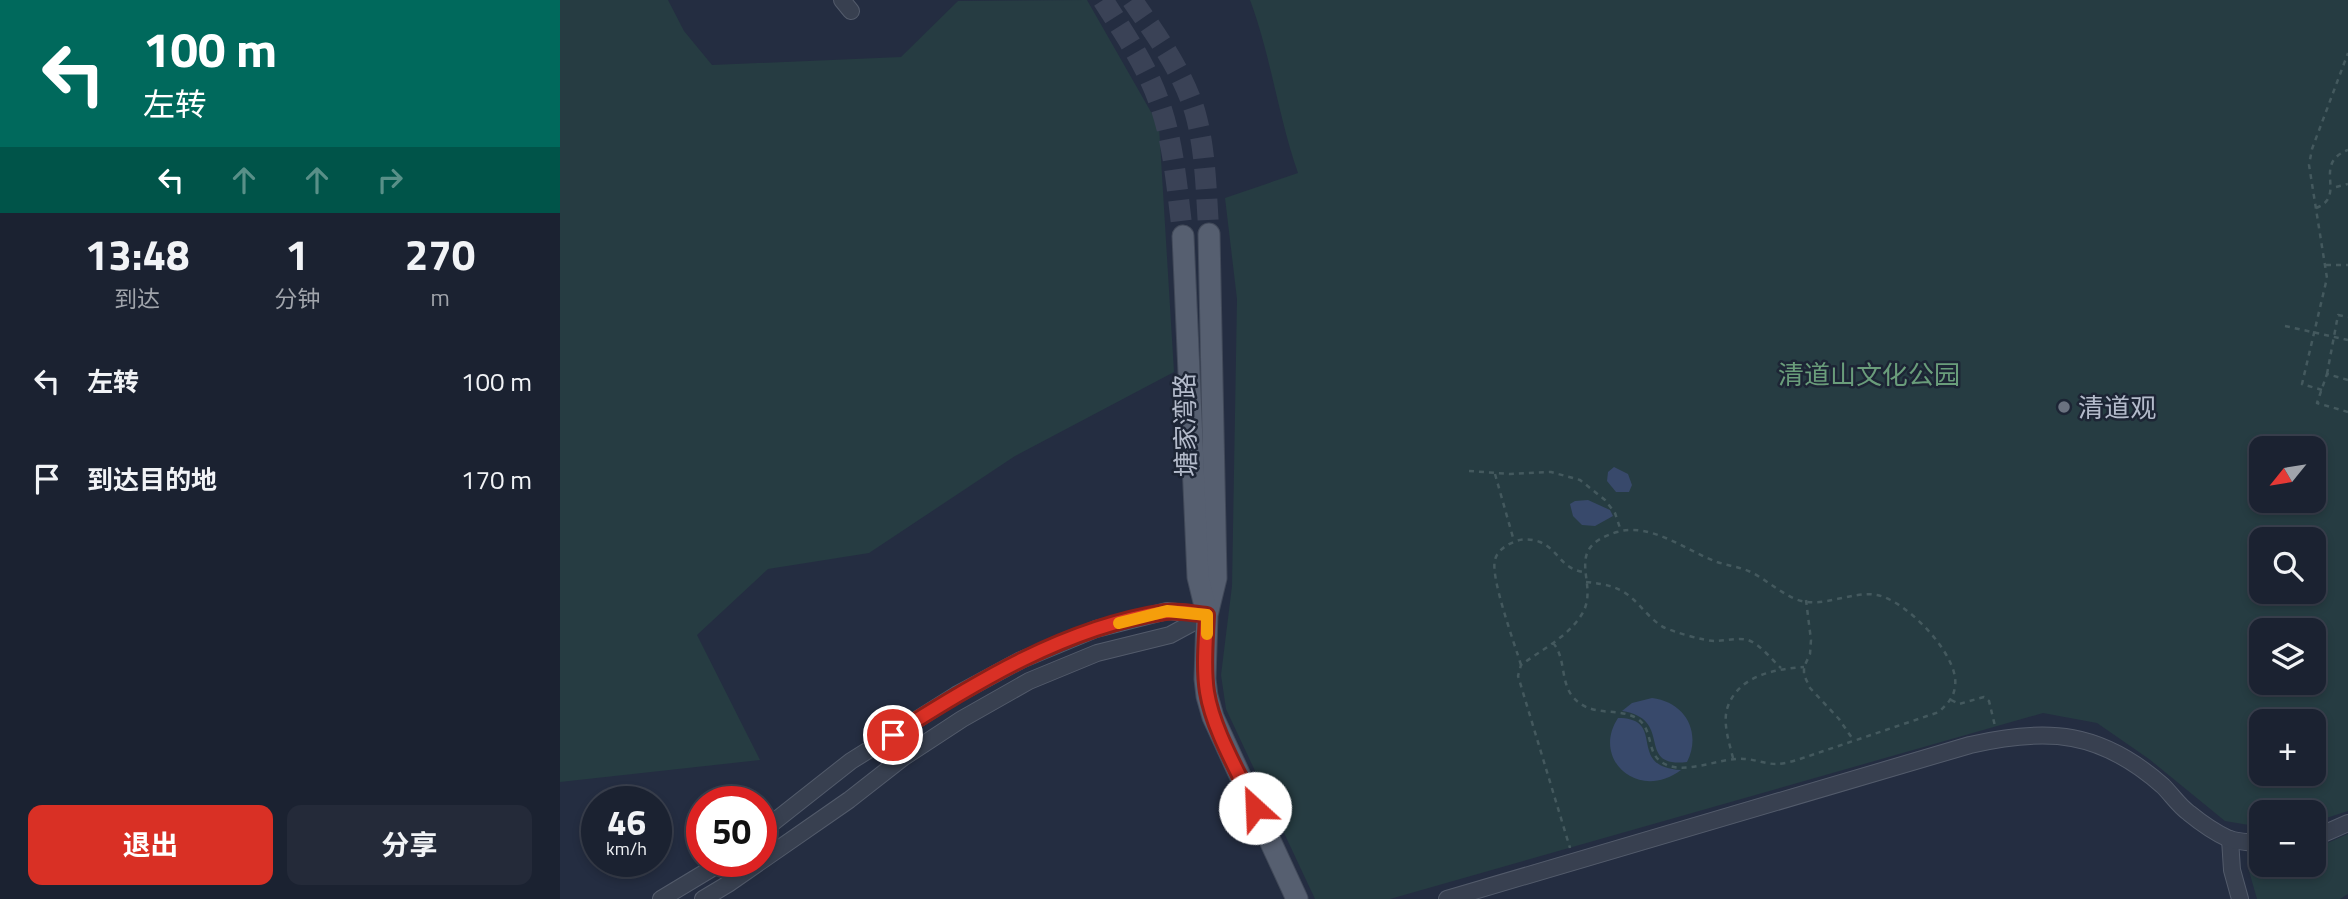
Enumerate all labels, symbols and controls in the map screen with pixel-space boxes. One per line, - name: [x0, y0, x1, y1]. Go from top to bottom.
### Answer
- text: 100 m: [143, 11, 277, 86]
- icon: left: [28, 28, 119, 119]
- text: 左转: [143, 80, 207, 128]
- icon: left: [152, 161, 190, 199]
- icon: ahead: [225, 161, 263, 199]
- icon: ahead: [298, 161, 336, 199]
- icon: right: [371, 161, 409, 199]
- text: 13:48: [85, 222, 189, 286]
- text: 1: [285, 222, 309, 286]
- text: 270: [405, 222, 475, 286]
- text: m: [430, 280, 450, 315]
- text: 到达: [114, 281, 160, 316]
- text: 分钟: [274, 281, 320, 316]
- park label: 清道山文化公园: [1778, 355, 1960, 394]
- icon: left: [28, 362, 66, 400]
- text: 左转: [87, 362, 139, 401]
- text: 100 m: [461, 362, 532, 401]
- street label: 塘家湾路: [1165, 373, 1205, 477]
- place label: 清道观: [2078, 388, 2156, 427]
- marker: 清道观: [2056, 399, 2072, 415]
- north arrow: [2249, 436, 2326, 513]
- map controls: [2249, 436, 2326, 877]
- icon: arrive: [28, 460, 66, 498]
- text: 到达目的地: [87, 460, 217, 499]
- text: 170 m: [461, 460, 532, 499]
- button: search: [2249, 527, 2326, 604]
- button: layers: [2249, 618, 2326, 695]
- pin: [863, 705, 923, 765]
- button: +: [2249, 709, 2326, 786]
- icon: arrive: [874, 716, 912, 754]
- position arrow: [1218, 771, 1292, 845]
- speed limit sign: 50: [686, 786, 777, 877]
- text: 46: [607, 795, 646, 849]
- button: −: [2249, 800, 2326, 877]
- button: 退出: [28, 805, 273, 885]
- button: 分享: [287, 805, 532, 885]
- text: km/h: [606, 835, 647, 862]

